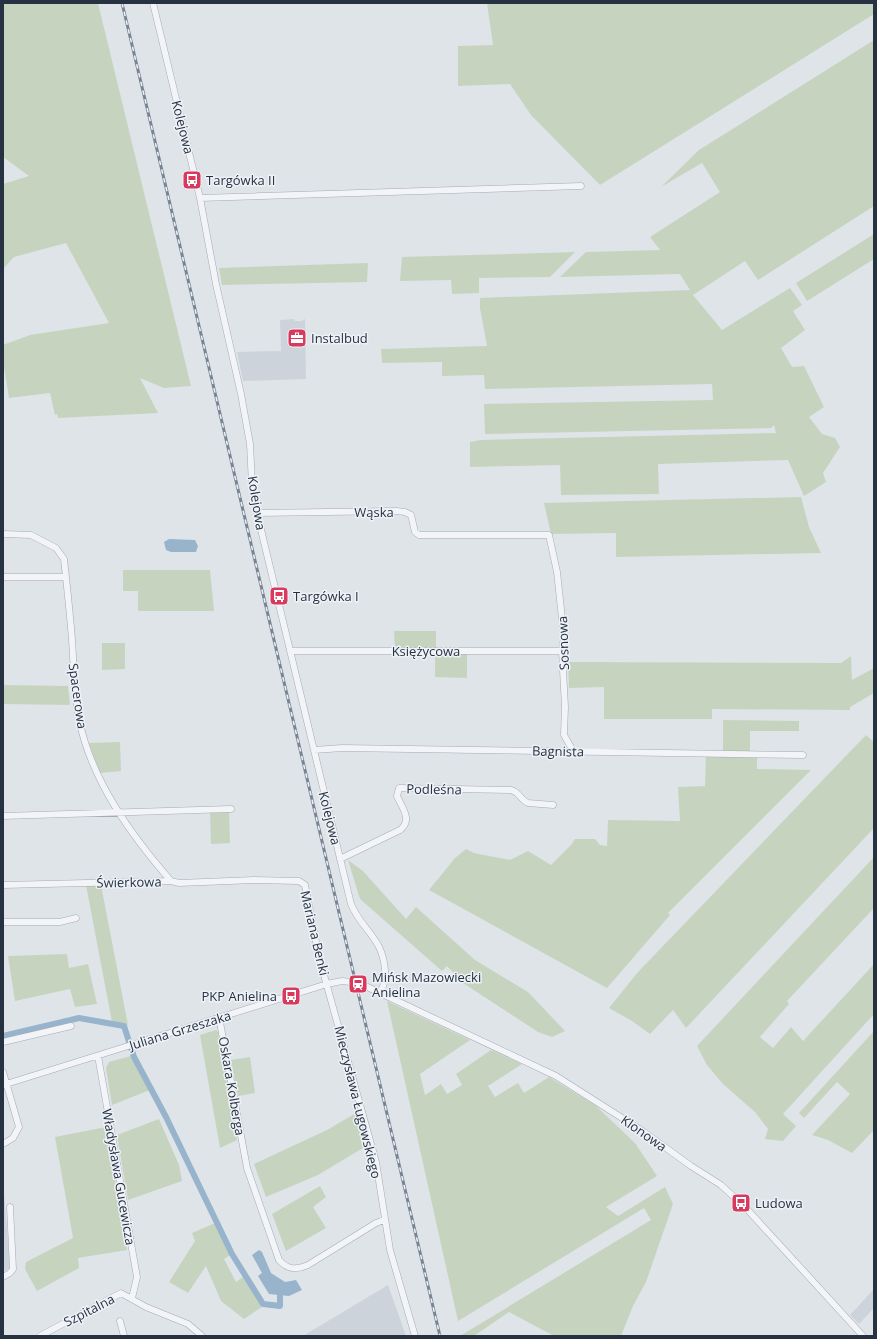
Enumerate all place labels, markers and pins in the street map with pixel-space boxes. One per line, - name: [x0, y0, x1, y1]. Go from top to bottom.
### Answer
- bus stop icon: Targówka II: [181, 169, 203, 191]
- place label: Targówka II: [206, 171, 275, 189]
- office icon: Instalbud: [286, 327, 308, 349]
- place label: Instalbud: [311, 329, 368, 347]
- bus stop icon: Targówka I: [268, 585, 290, 607]
- place label: Targówka I: [293, 587, 359, 605]
- place label: Mińsk Mazowiecki Anielina: [372, 968, 481, 1001]
- station icon: Mińsk Mazowiecki Anielina: [347, 973, 369, 995]
- bus stop icon: PKP Anielina: [280, 985, 302, 1007]
- place label: PKP Anielina: [201, 987, 277, 1005]
- bus stop icon: Ludowa: [730, 1192, 752, 1214]
- place label: Ludowa: [755, 1194, 803, 1212]

